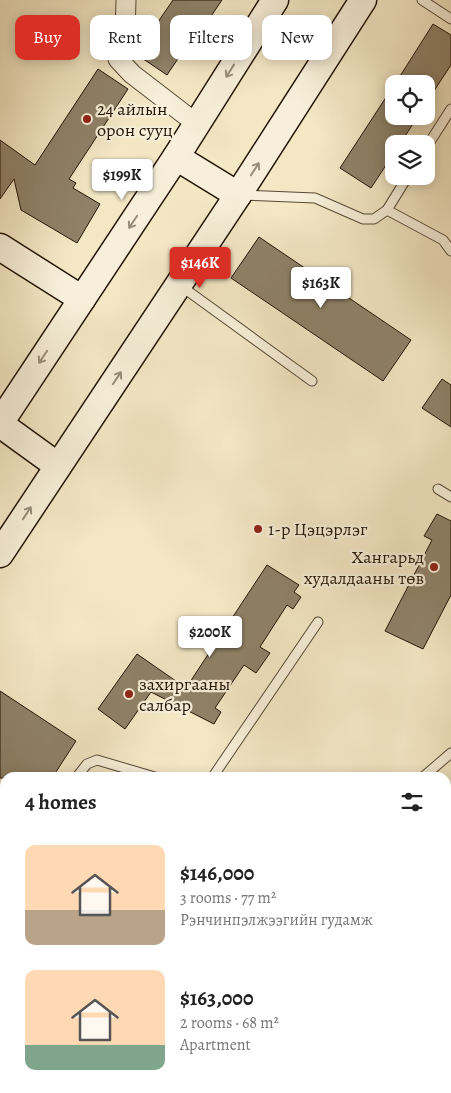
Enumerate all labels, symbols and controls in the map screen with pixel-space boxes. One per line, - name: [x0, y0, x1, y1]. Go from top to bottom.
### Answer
- chip: Buy: [15, 15, 80, 60]
- chip: Rent: [90, 15, 160, 60]
- chip: Filters: [170, 15, 252, 60]
- chip: New: [262, 15, 332, 60]
- one-way arrow: [225, 63, 235, 77]
- map controls: [385, 75, 435, 185]
- button: locate: [385, 75, 435, 125]
- place label: 24 айлын орон сууц: [97, 97, 173, 142]
- marker: 24 айлын орон сууц: [81, 113, 93, 125]
- button: layers: [385, 135, 435, 185]
- pin: $199K: [87, 158, 157, 201]
- one-way arrow: [250, 163, 260, 177]
- text: $199K: [103, 164, 141, 186]
- one-way arrow: [128, 215, 138, 229]
- pin: $146K: [165, 246, 235, 289]
- text: $146K: [181, 252, 219, 274]
- pin: $163K: [286, 266, 356, 309]
- text: $163K: [302, 272, 340, 294]
- one-way arrow: [38, 350, 48, 364]
- one-way arrow: [112, 371, 122, 385]
- one-way arrow: [22, 506, 32, 520]
- place label: 1-р Цэцэрлэг: [268, 517, 368, 541]
- marker: 1-р Цэцэрлэг: [252, 523, 264, 535]
- place label: Хангарьд худалдааны төв: [304, 545, 424, 590]
- marker: Хангарьд худалдааны төв: [428, 561, 440, 573]
- pin: $200K: [175, 616, 245, 658]
- text: $200K: [189, 621, 231, 643]
- place label: захиргааны салбар: [139, 672, 230, 717]
- marker: захиргааны салбар: [123, 688, 135, 700]
- text: 4 homes: [25, 788, 97, 816]
- icon: filters: [398, 788, 426, 816]
- text: $146,000: [180, 859, 254, 887]
- icon: home: [65, 865, 125, 925]
- text: 3 rooms · 77 m²: [180, 887, 276, 909]
- text: Рэнчинпэлжээгийн гудамж: [180, 909, 373, 931]
- text: $163,000: [180, 984, 253, 1012]
- icon: home: [65, 990, 125, 1050]
- text: 2 rooms · 68 m²: [180, 1012, 279, 1034]
- text: Apartment: [180, 1034, 251, 1056]

